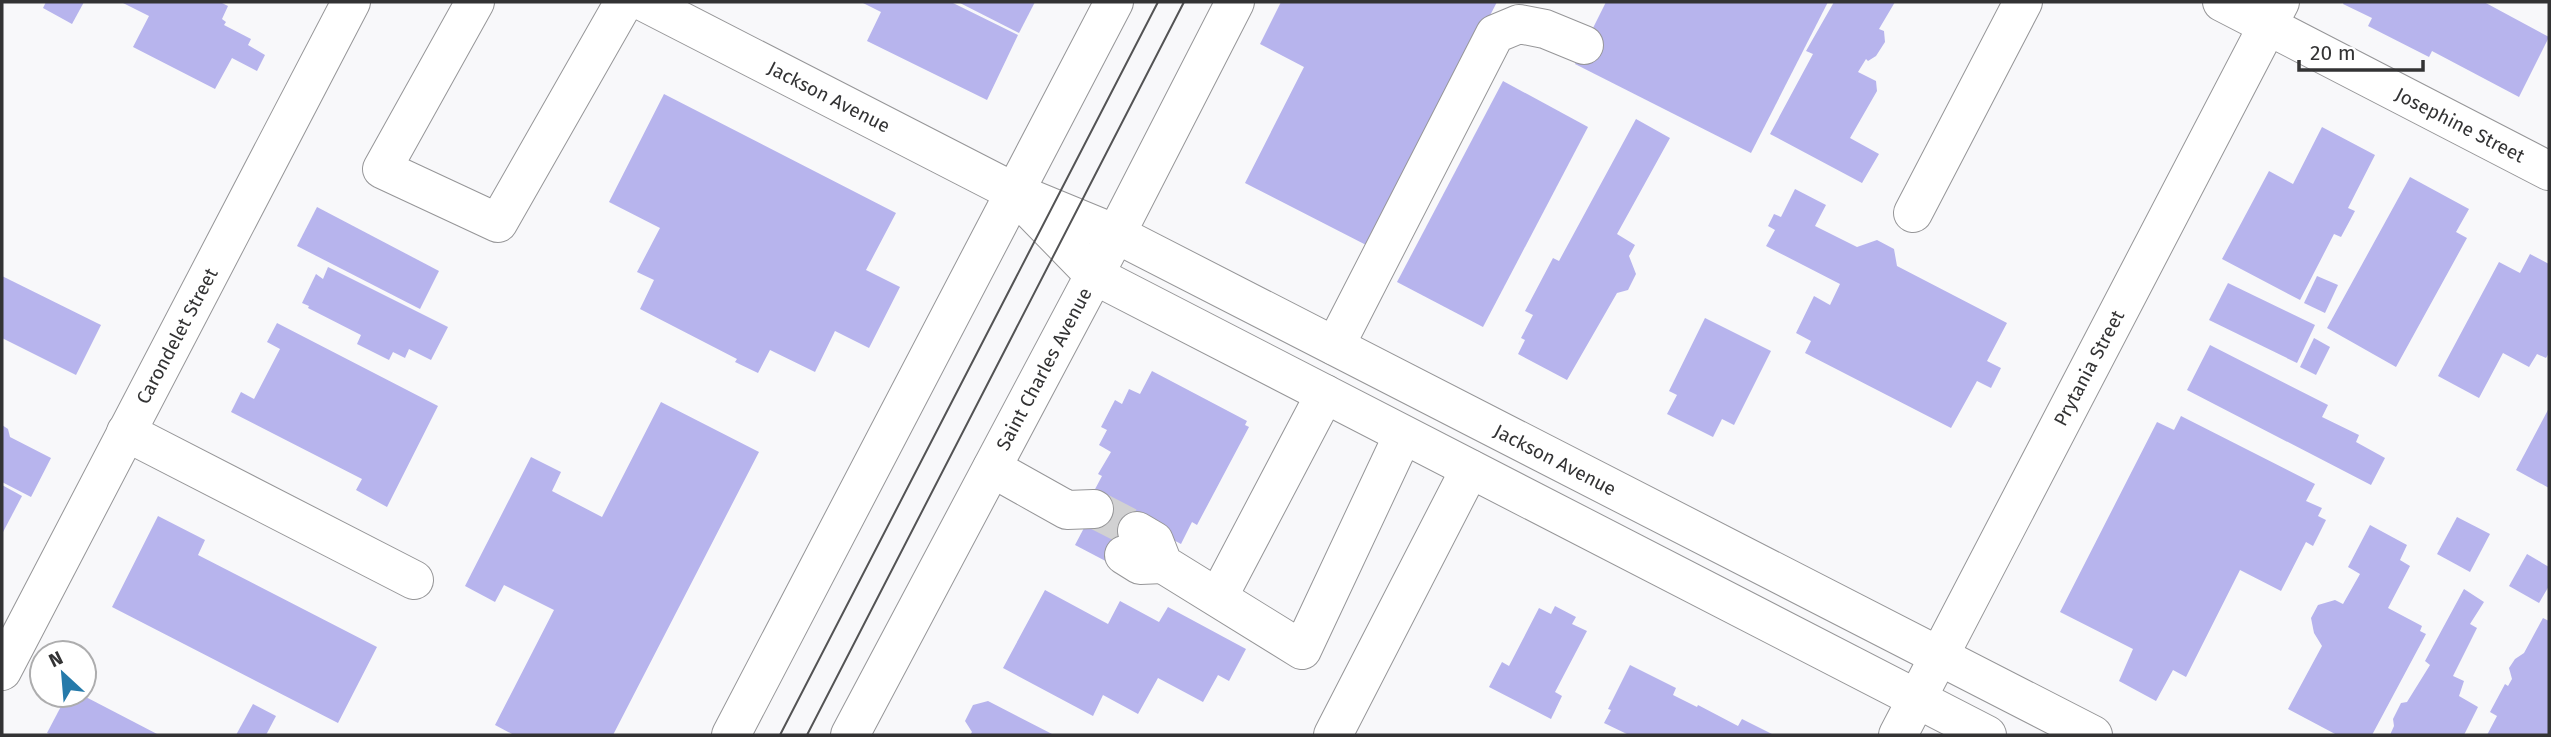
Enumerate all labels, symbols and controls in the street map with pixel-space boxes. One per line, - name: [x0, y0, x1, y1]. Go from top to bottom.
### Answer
- scale bar: [2299, 28, 2423, 72]
- text: 20 m: [2310, 40, 2356, 66]
- street label: Jackson Avenue: [764, 56, 894, 138]
- street label: Josephine Street: [2392, 83, 2529, 168]
- street label: Carondelet Street: [131, 264, 223, 408]
- street label: Saint Charles Avenue: [991, 284, 1097, 454]
- street label: Prytania Street: [2049, 306, 2129, 430]
- street label: Jackson Avenue: [1490, 419, 1620, 501]
- north arrow: [28, 639, 98, 709]
- text: N: [45, 646, 66, 672]

